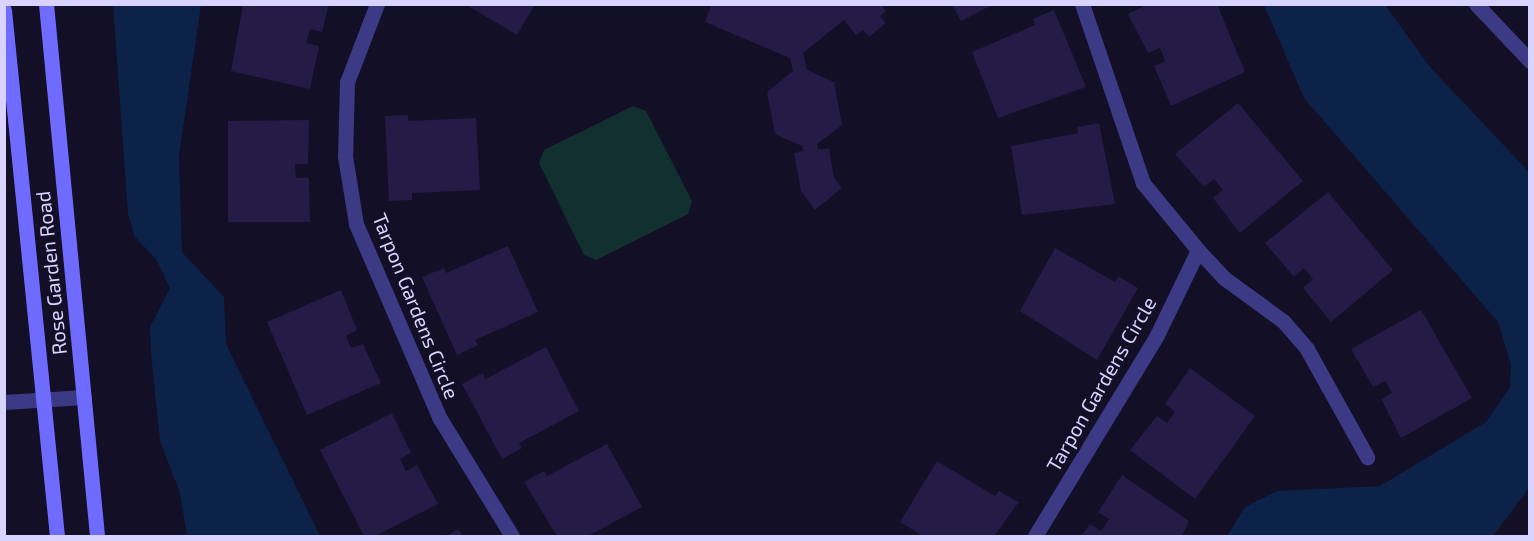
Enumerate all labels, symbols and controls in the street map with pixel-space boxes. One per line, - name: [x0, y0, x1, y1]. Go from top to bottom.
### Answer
- street label: Rose Garden Road: [30, 190, 72, 356]
- street label: Tarpon Gardens Circle: [368, 210, 464, 402]
- street label: Tarpon Gardens Circle: [1041, 292, 1161, 476]

